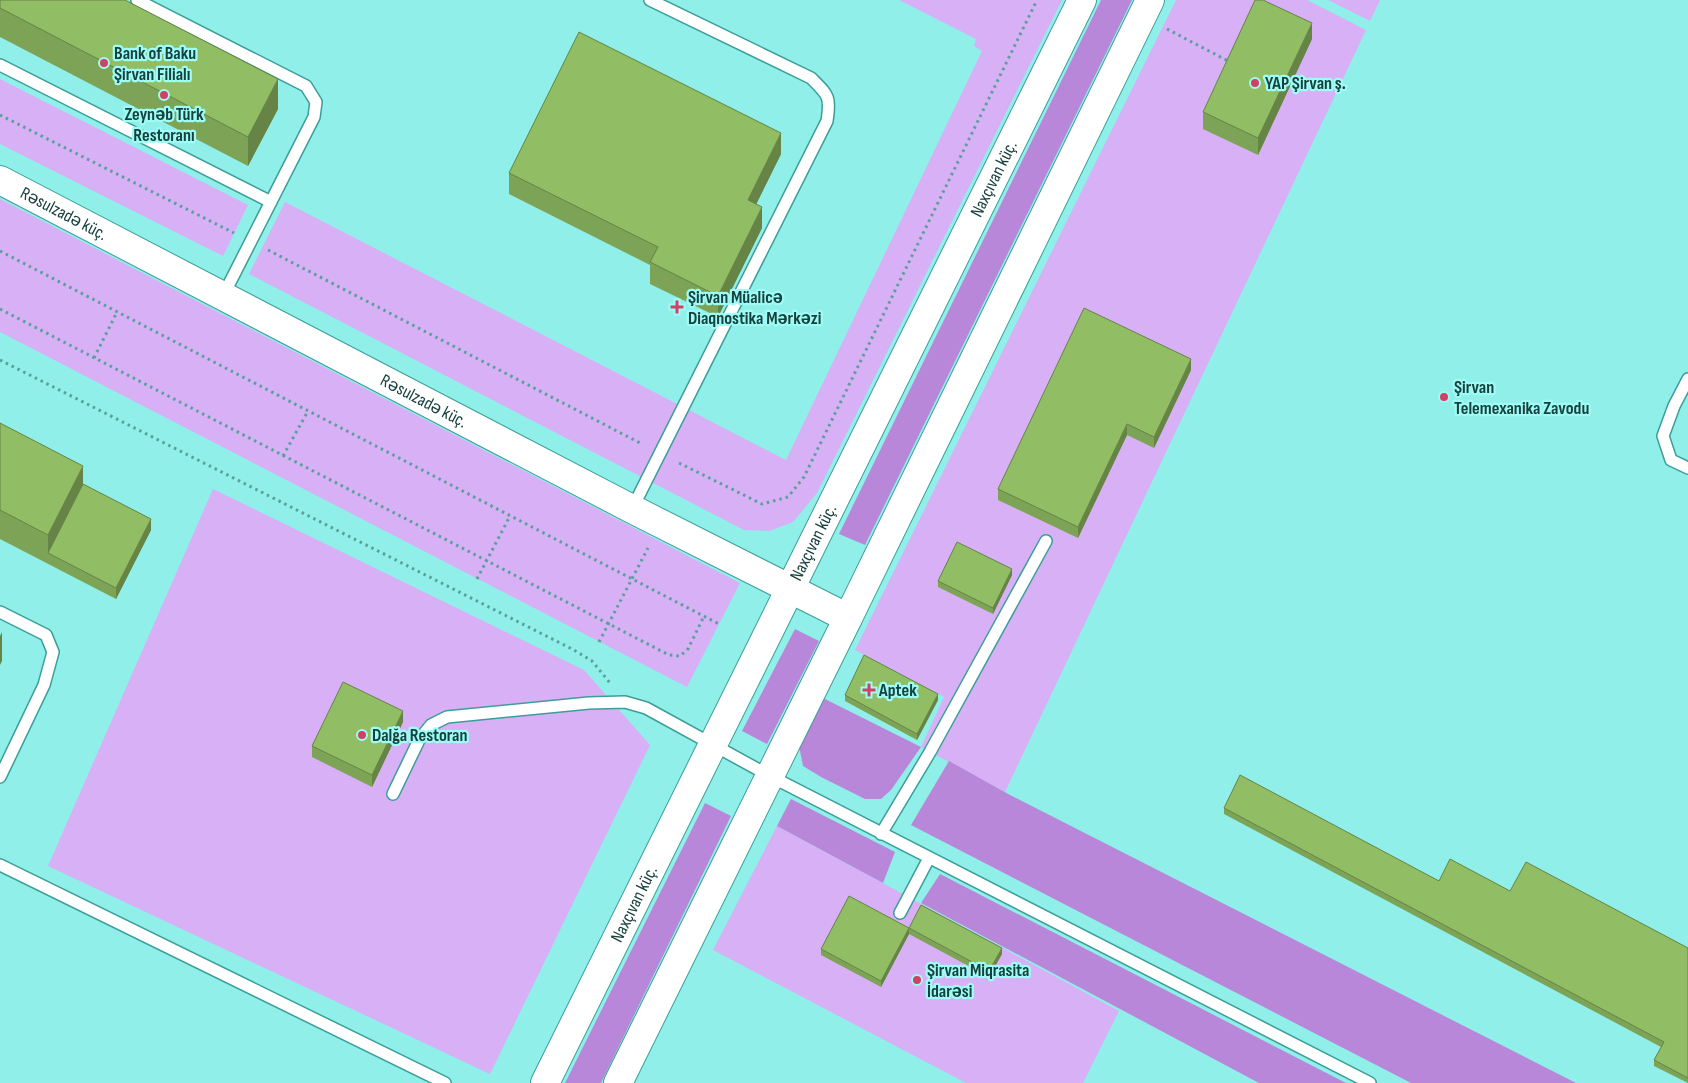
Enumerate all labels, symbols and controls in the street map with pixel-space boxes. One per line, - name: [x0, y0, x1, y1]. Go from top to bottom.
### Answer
- place label: Bank of Baku Şirvan Filialı: [114, 43, 196, 85]
- marker: Bank of Baku Şirvan Filialı: [98, 57, 110, 69]
- place label: YAP Şirvan ş.: [1265, 73, 1346, 94]
- marker: YAP Şirvan ş.: [1249, 77, 1261, 89]
- marker: Zeynəb Türk Restoranı: [158, 89, 170, 101]
- place label: Zeynəb Türk Restoranı: [124, 104, 204, 146]
- street label: Naxçıvan küç.: [966, 137, 1022, 221]
- street label: Rəsulzadə küç.: [17, 182, 111, 245]
- place label: Şirvan Müalicə Diaqnostika Mərkəzi: [688, 287, 821, 329]
- marker: Şirvan Müalicə Diaqnostika Mərkəzi: [670, 300, 684, 314]
- street label: Rəsulzadə küç.: [377, 370, 471, 432]
- place label: Şirvan Telemexanika Zavodu: [1454, 377, 1589, 419]
- marker: Şirvan Telemexanika Zavodu: [1438, 391, 1450, 403]
- street label: Naxçıvan küç.: [786, 501, 841, 584]
- place label: Aptek: [878, 680, 917, 701]
- marker: Aptek: [863, 684, 875, 696]
- place label: Dalğa Restoran: [372, 725, 467, 746]
- marker: Dalğa Restoran: [356, 729, 368, 741]
- street label: Naxçıvan küç.: [607, 862, 662, 946]
- place label: Şirvan Miqrasita İdarəsi: [927, 960, 1029, 1002]
- marker: Şirvan Miqrasita İdarəsi: [911, 974, 923, 986]

